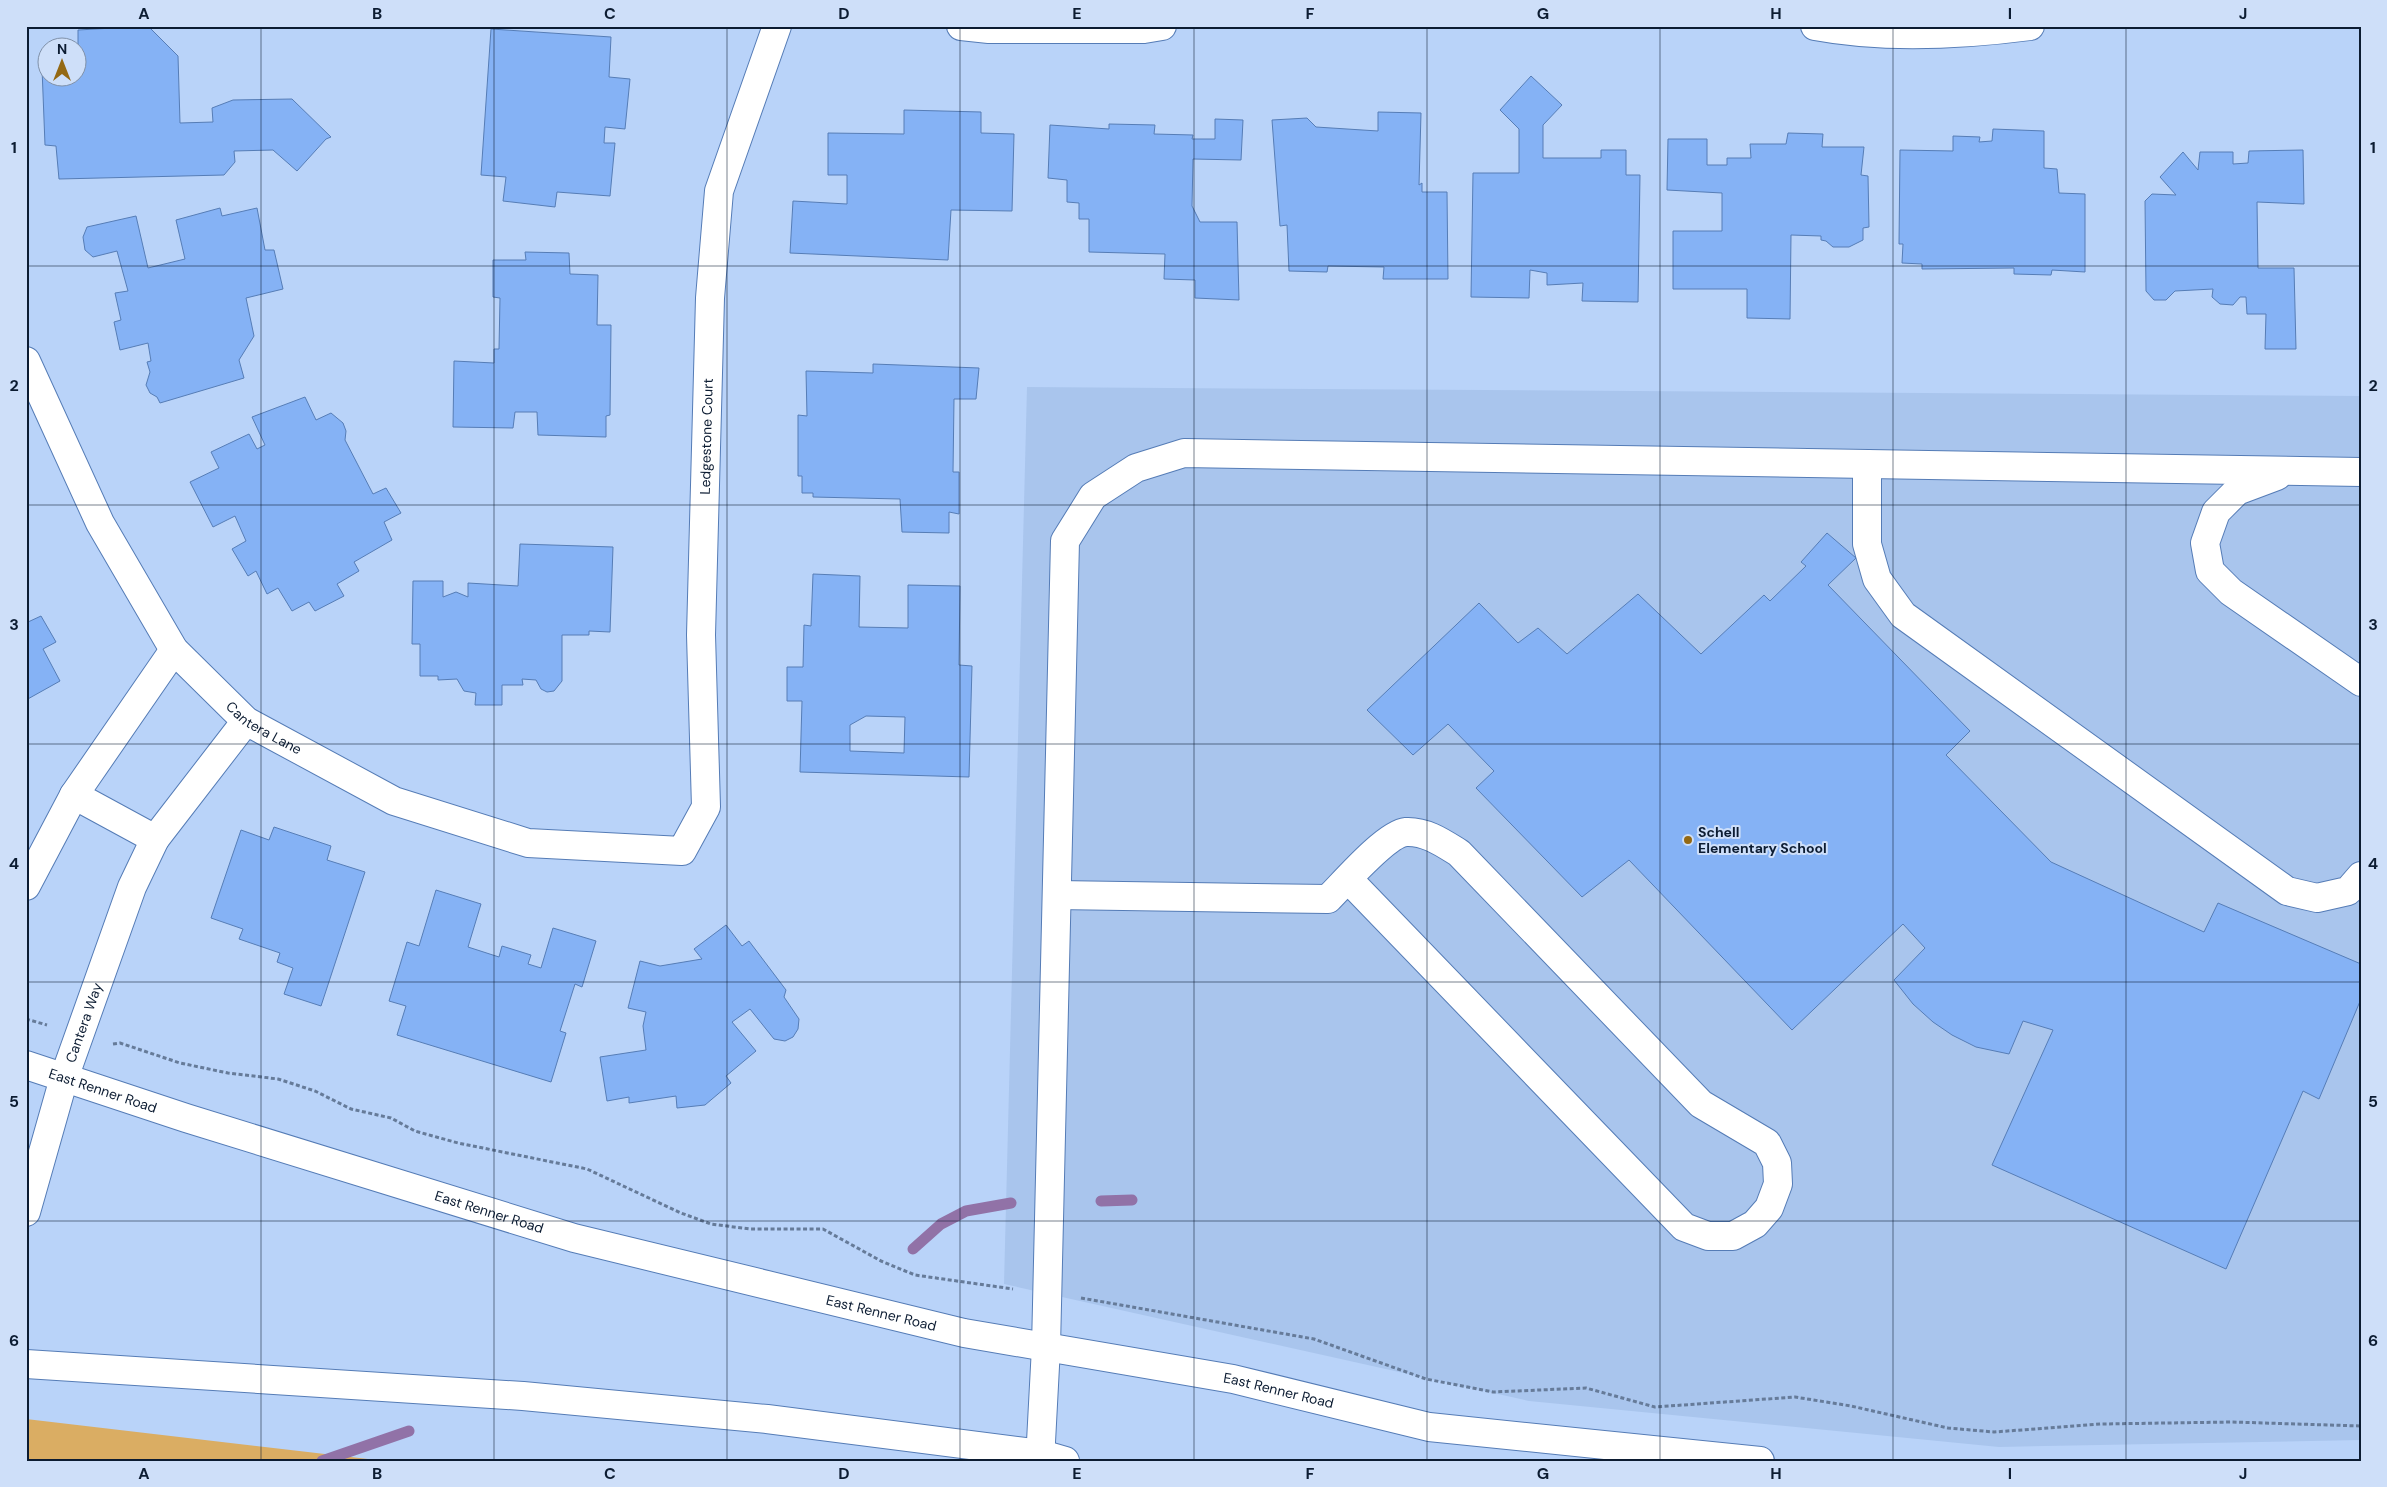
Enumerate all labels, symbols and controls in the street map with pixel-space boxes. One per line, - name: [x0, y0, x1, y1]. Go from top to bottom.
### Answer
- text: A: [138, 3, 150, 24]
- text: B: [372, 3, 382, 24]
- text: C: [604, 3, 616, 24]
- text: D: [838, 3, 850, 24]
- text: E: [1072, 3, 1082, 24]
- text: F: [1306, 3, 1315, 24]
- text: G: [1537, 3, 1549, 24]
- text: H: [1770, 3, 1782, 24]
- text: I: [2008, 3, 2012, 24]
- text: J: [2239, 3, 2247, 24]
- north arrow: [38, 38, 88, 88]
- text: N: [57, 40, 67, 58]
- text: 1: [11, 137, 17, 158]
- text: 1: [2370, 137, 2376, 158]
- text: 2: [9, 375, 19, 396]
- text: 2: [2368, 375, 2378, 396]
- street label: Ledgestone Court: [696, 378, 717, 495]
- text: 3: [9, 614, 19, 635]
- text: 3: [2368, 614, 2378, 635]
- street label: Cantera Lane: [222, 697, 305, 758]
- place label: Schell Elementary School: [1698, 823, 1827, 857]
- marker: Schell Elementary School: [1682, 834, 1694, 846]
- text: 4: [9, 853, 19, 874]
- text: 4: [2368, 853, 2378, 874]
- street label: Cantera Way: [61, 980, 106, 1065]
- street label: East Renner Road: [46, 1064, 159, 1117]
- text: 5: [9, 1091, 19, 1112]
- text: 5: [2368, 1091, 2378, 1112]
- street label: East Renner Road: [433, 1187, 546, 1237]
- street label: East Renner Road: [824, 1291, 938, 1335]
- text: 6: [9, 1330, 19, 1351]
- text: 6: [2368, 1330, 2378, 1351]
- street label: East Renner Road: [1222, 1369, 1336, 1412]
- text: A: [138, 1463, 150, 1484]
- text: B: [372, 1463, 382, 1484]
- text: C: [604, 1463, 616, 1484]
- text: D: [838, 1463, 850, 1484]
- text: E: [1072, 1463, 1082, 1484]
- text: F: [1306, 1463, 1315, 1484]
- text: G: [1537, 1463, 1549, 1484]
- text: H: [1770, 1463, 1782, 1484]
- text: I: [2008, 1463, 2012, 1484]
- text: J: [2239, 1463, 2247, 1484]

